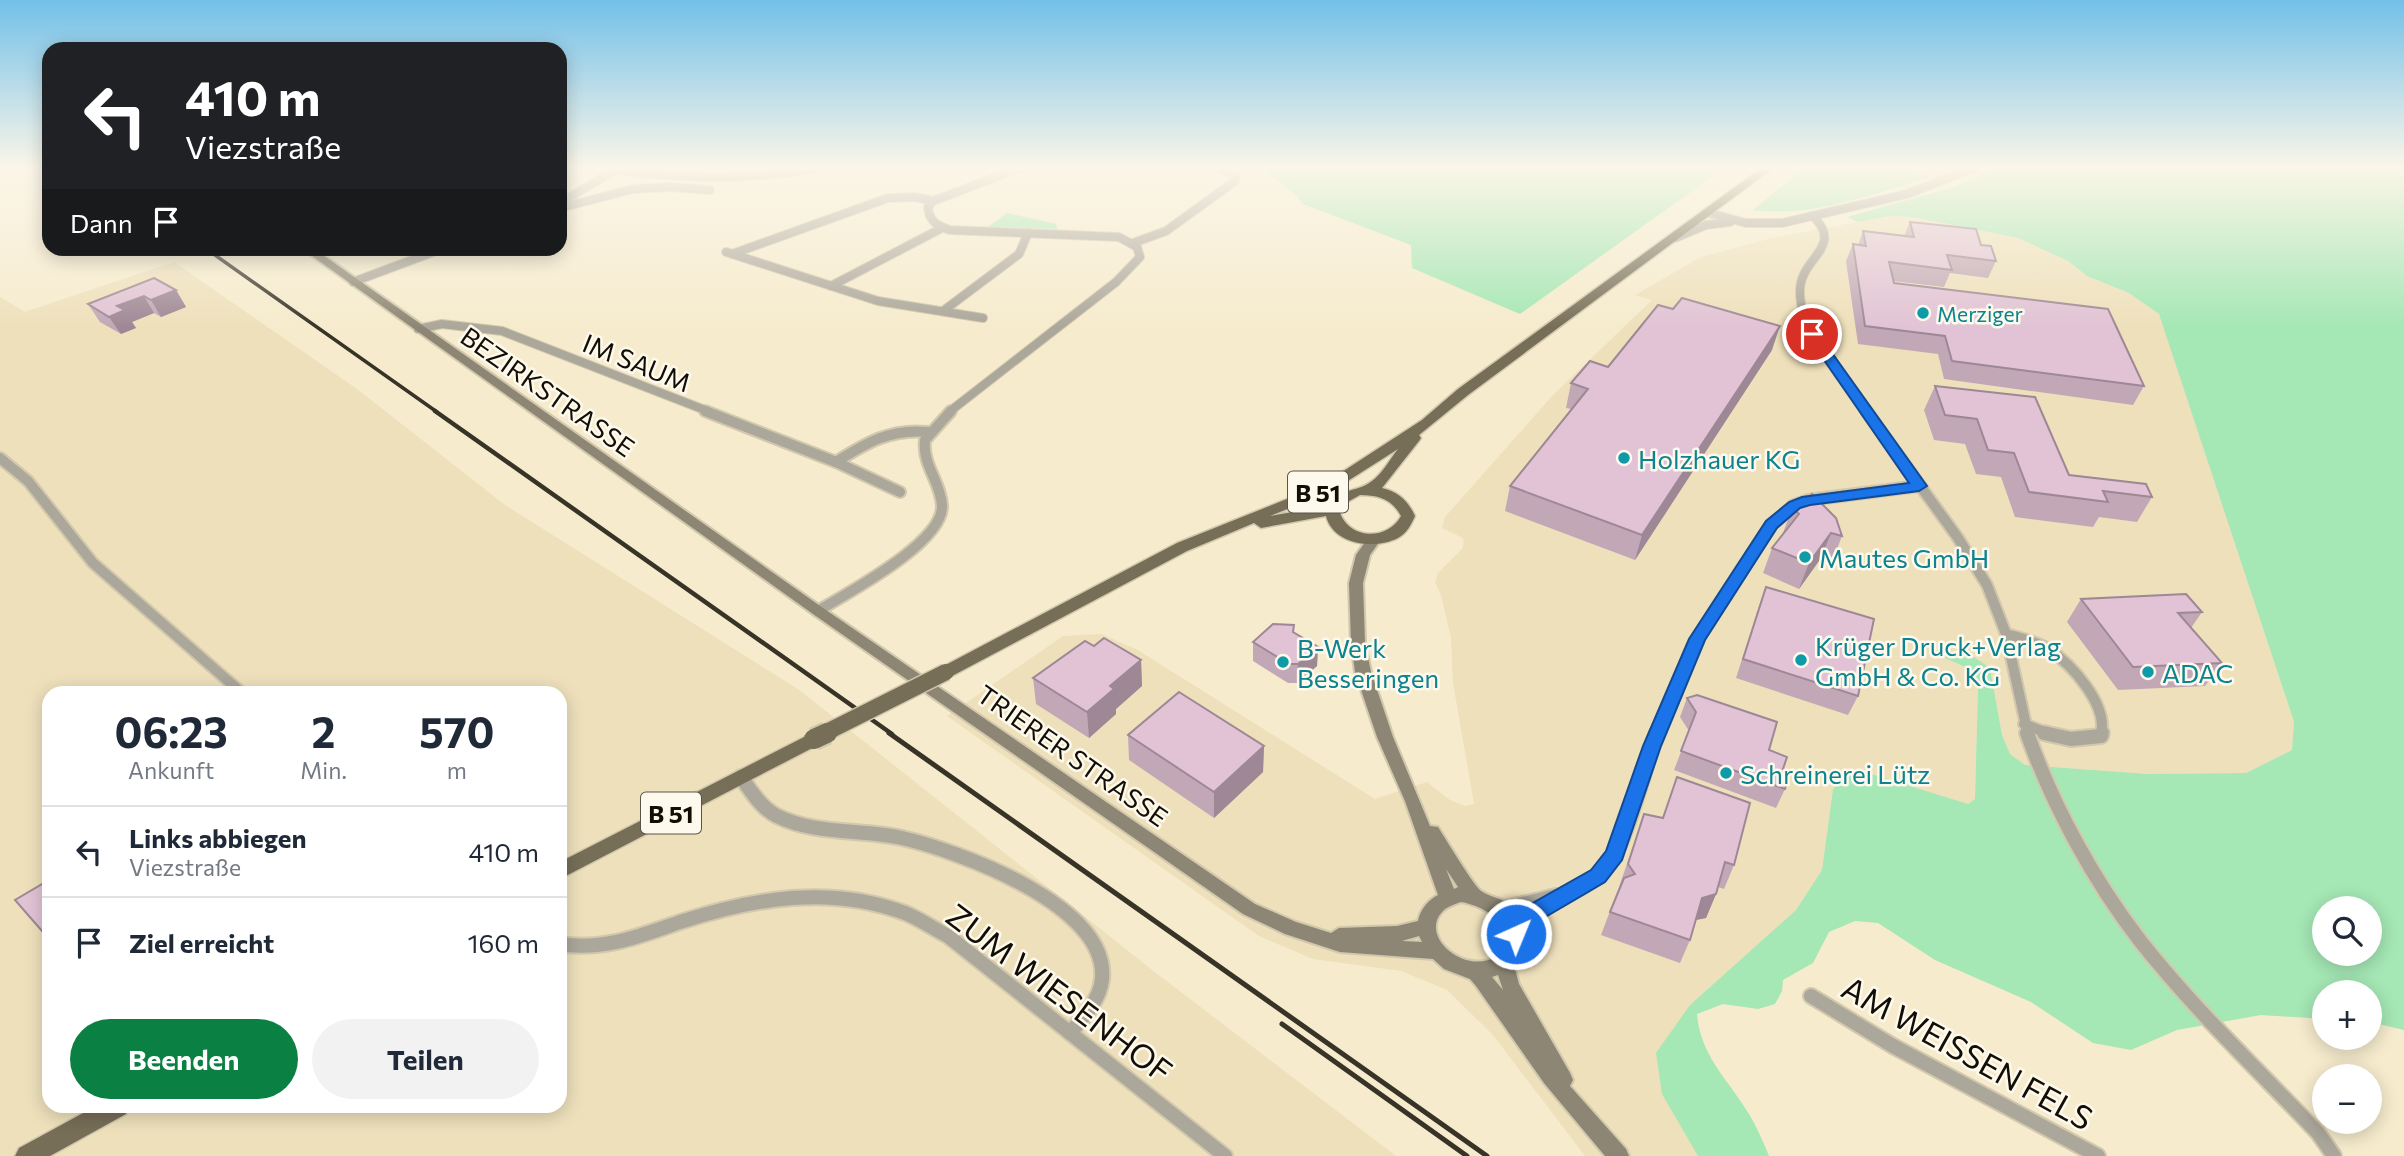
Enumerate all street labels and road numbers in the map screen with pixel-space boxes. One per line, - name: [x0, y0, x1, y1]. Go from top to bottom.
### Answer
- street label: BEZIRKSTRASSE: [455, 320, 641, 462]
- street label: IM SAUM: [579, 326, 695, 398]
- road number: B 51: [1288, 472, 1348, 512]
- street label: TRIERER STRASSE: [972, 678, 1174, 832]
- road number: B 51: [641, 792, 701, 834]
- street label: ZUM WIESENHOF: [939, 894, 1181, 1090]
- street label: AM WEISSEN FELS: [1836, 966, 2100, 1138]

